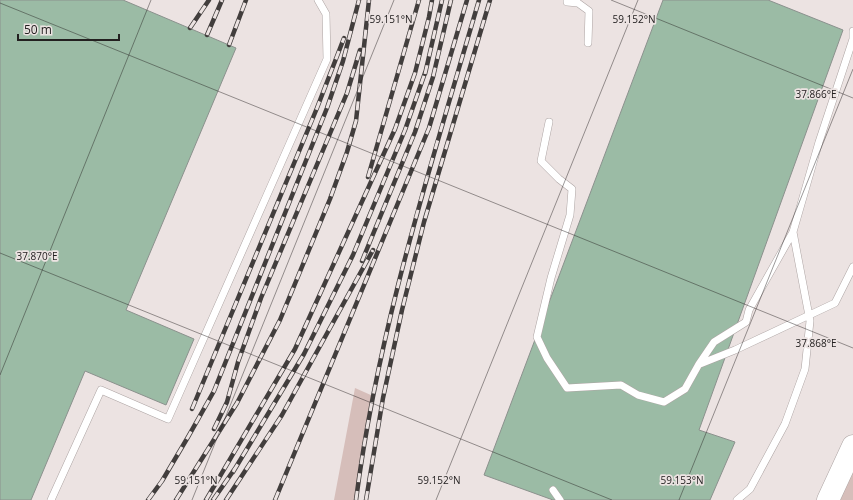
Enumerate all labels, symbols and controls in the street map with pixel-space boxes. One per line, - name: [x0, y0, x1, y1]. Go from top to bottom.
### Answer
- text: 59.151°N: [369, 12, 413, 26]
- text: 59.152°N: [612, 12, 656, 26]
- scale bar: [18, 16, 119, 42]
- text: 50 m: [24, 21, 52, 38]
- text: 37.866°E: [795, 87, 837, 101]
- text: 37.870°E: [16, 249, 58, 263]
- text: 37.868°E: [795, 336, 837, 350]
- text: 59.151°N: [174, 473, 218, 487]
- text: 59.152°N: [417, 473, 461, 487]
- text: 59.153°N: [660, 473, 704, 487]

